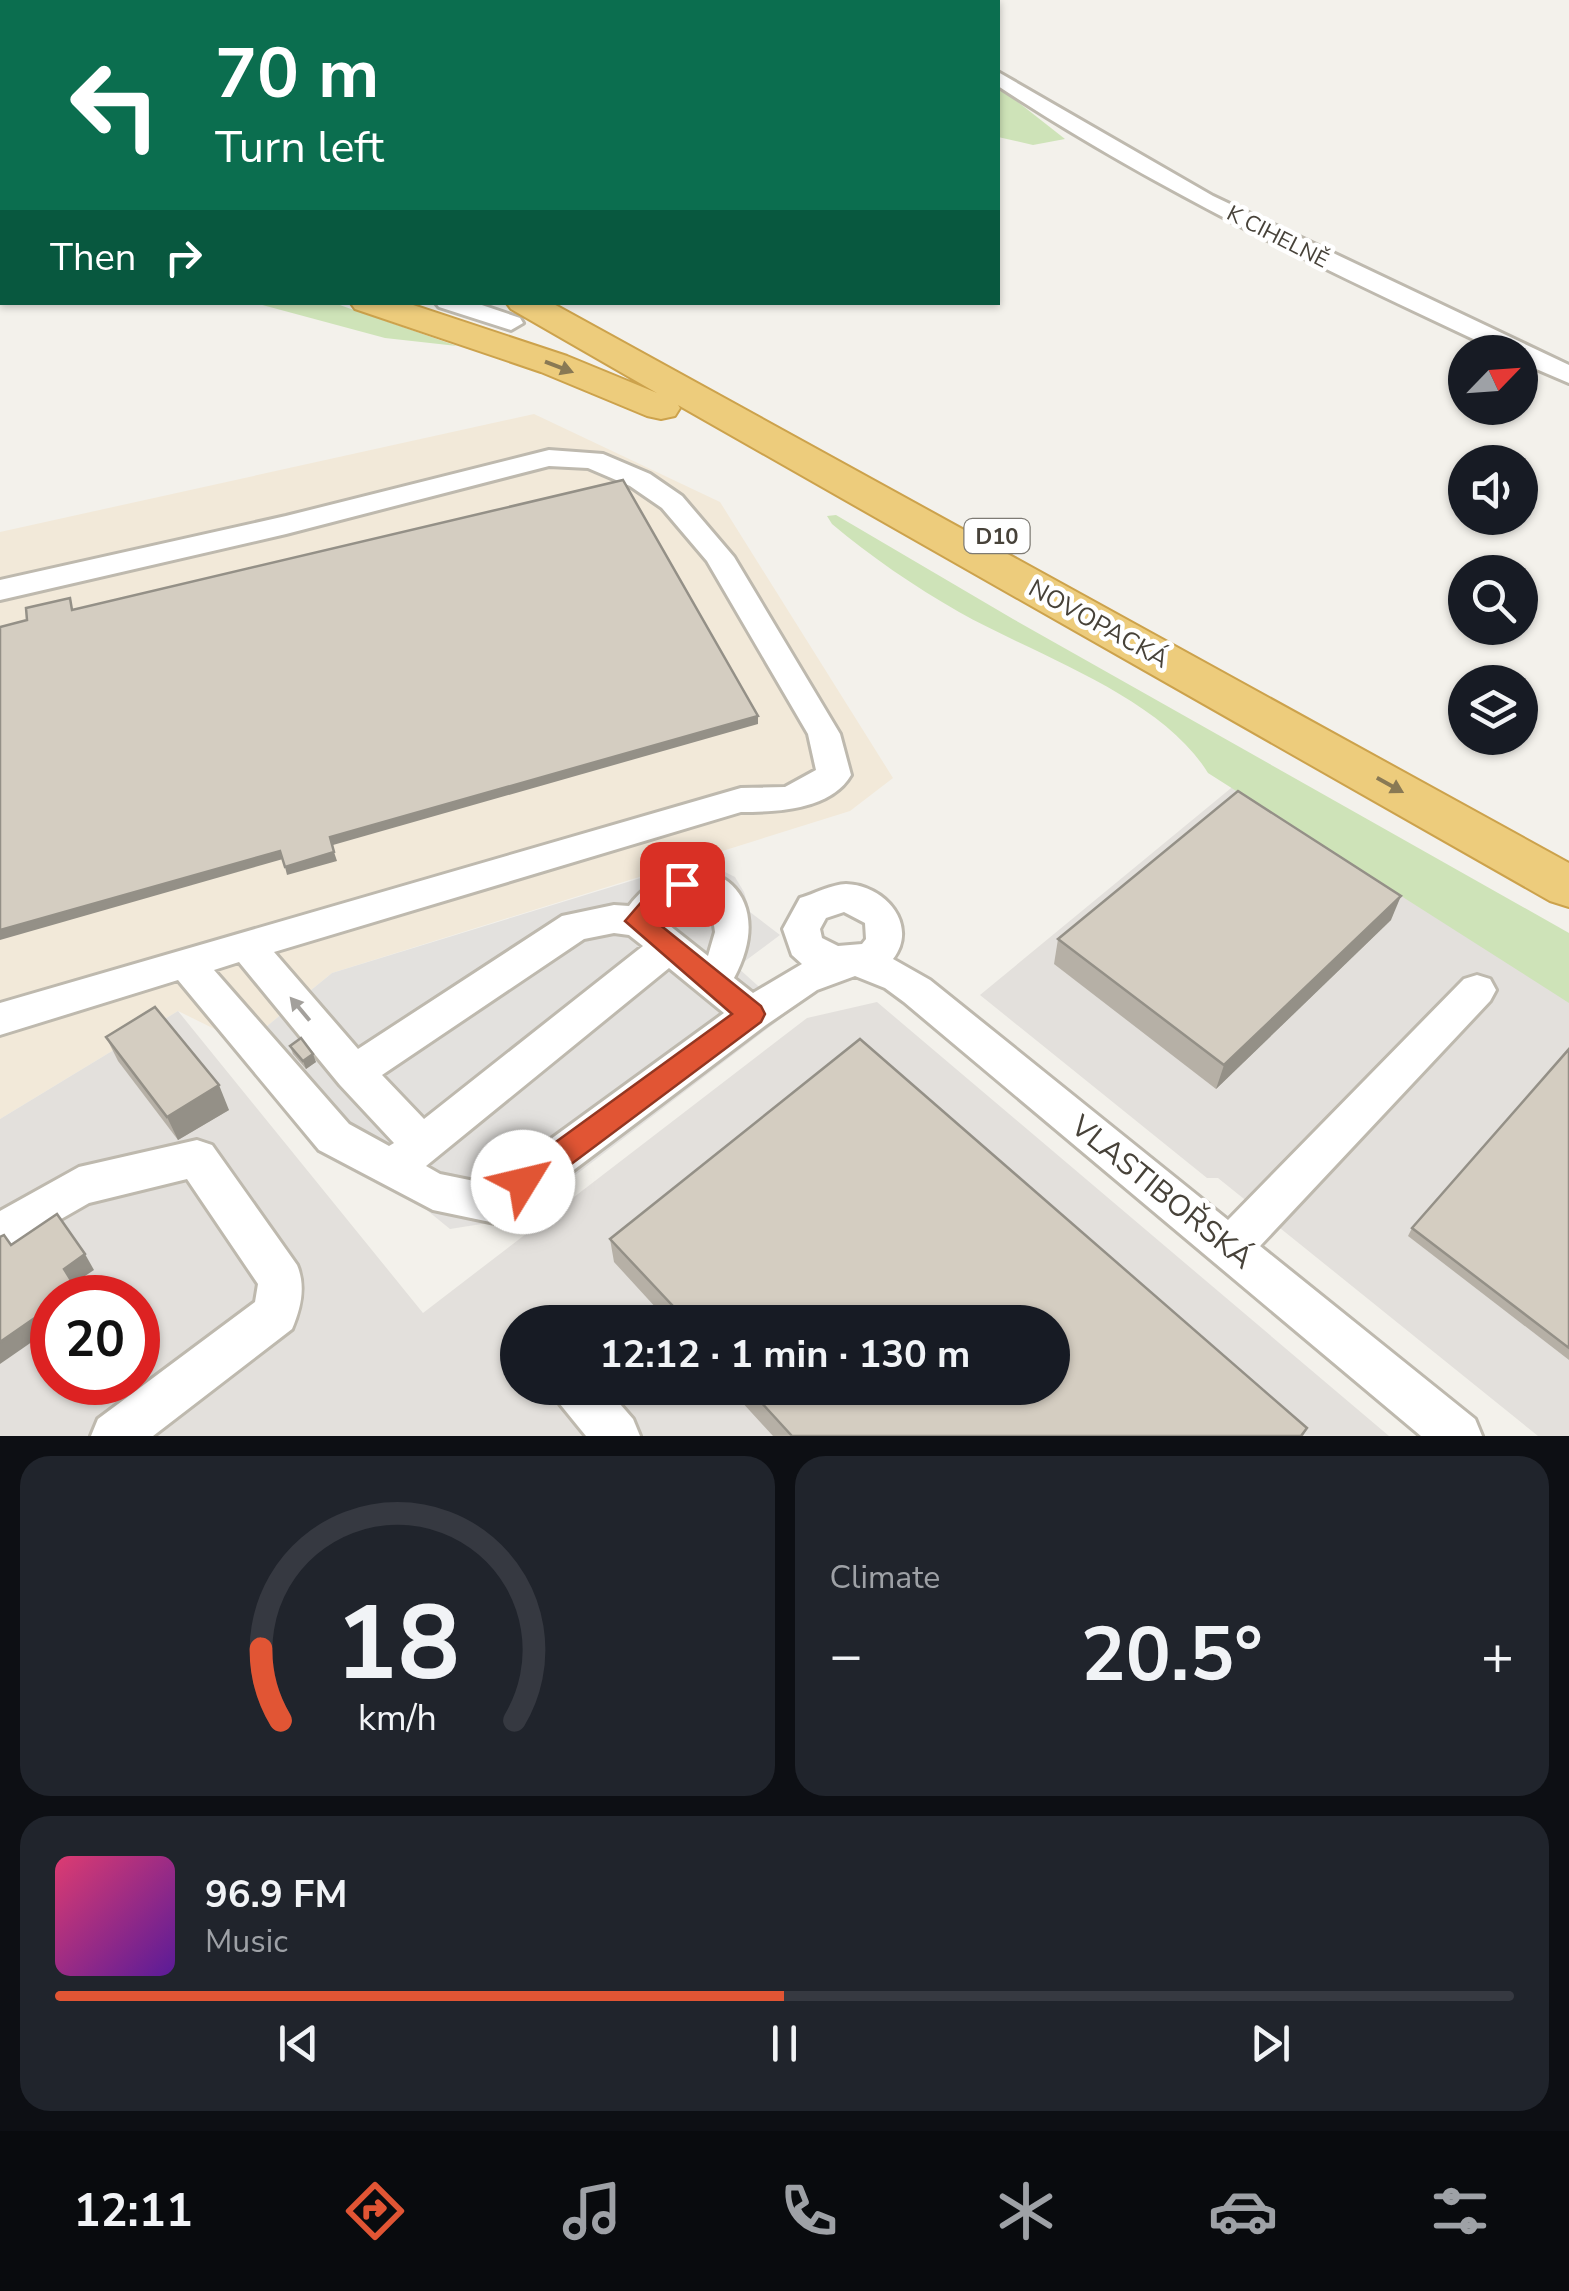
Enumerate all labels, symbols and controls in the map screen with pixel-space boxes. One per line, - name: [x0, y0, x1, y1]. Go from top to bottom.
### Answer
- text: 70 m: [215, 26, 379, 122]
- icon: left: [50, 40, 180, 170]
- text: Turn left: [215, 117, 384, 178]
- street label: K CIHELNĚ: [1222, 198, 1334, 275]
- icon: right: [156, 230, 211, 285]
- text: Then: [50, 232, 136, 283]
- north arrow: [1448, 335, 1538, 425]
- map controls: [1448, 335, 1538, 755]
- one-way arrow: [544, 359, 574, 375]
- button: sound: [1448, 445, 1538, 535]
- road number: D10: [964, 519, 1030, 553]
- button: search: [1448, 555, 1538, 645]
- street label: NOVOPACKÁ: [1022, 571, 1175, 676]
- button: layers: [1448, 665, 1538, 755]
- one-way arrow: [1375, 776, 1404, 793]
- pin: [640, 842, 725, 927]
- icon: arrive: [655, 857, 710, 912]
- one-way arrow: [290, 996, 311, 1021]
- street label: VLASTIBOŘSKÁ: [1061, 1106, 1261, 1279]
- position arrow: [471, 1130, 575, 1234]
- speed limit sign: 20: [30, 1275, 160, 1405]
- text: 12:12 · 1 min · 130 m: [600, 1329, 970, 1380]
- text: Climate: [830, 1556, 940, 1599]
- text: 18: [335, 1573, 460, 1715]
- text: 20.5°: [1081, 1604, 1263, 1706]
- text: −: [830, 1618, 863, 1693]
- text: +: [1481, 1618, 1514, 1693]
- text: km/h: [358, 1694, 437, 1743]
- text: 96.9 FM: [205, 1869, 347, 1920]
- text: Music: [205, 1920, 288, 1963]
- icon: previous: [271, 2016, 326, 2071]
- icon: pause: [757, 2016, 812, 2071]
- icon: next: [1243, 2016, 1298, 2071]
- icon: directions: [340, 2176, 410, 2246]
- icon: music: [557, 2176, 627, 2246]
- icon: phone: [774, 2176, 844, 2246]
- icon: climate: [991, 2176, 1061, 2246]
- icon: car: [1208, 2176, 1278, 2246]
- icon: filters: [1425, 2176, 1495, 2246]
- text: 12:11: [74, 2181, 193, 2242]

